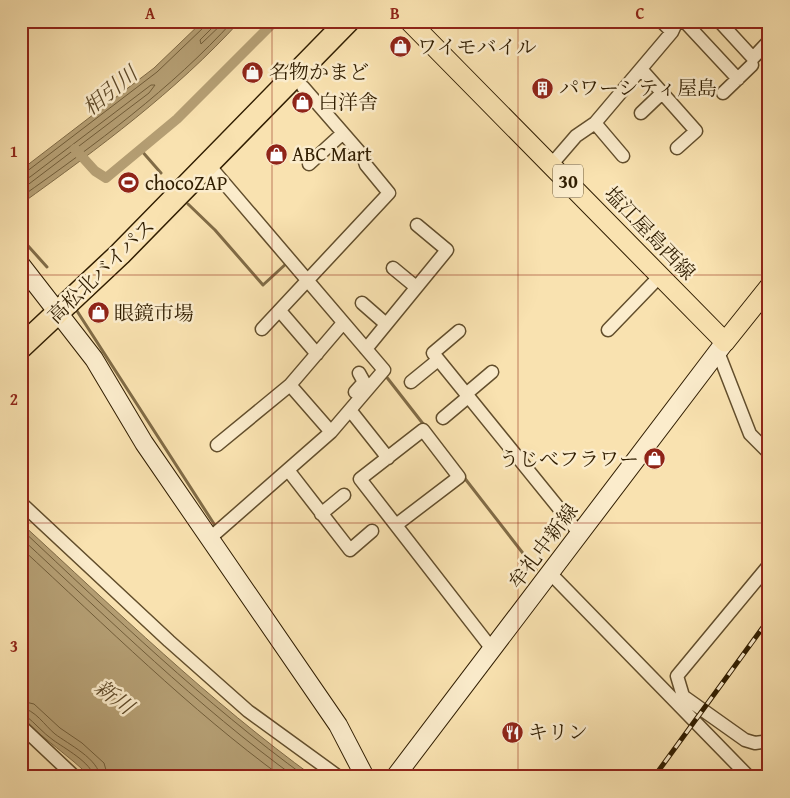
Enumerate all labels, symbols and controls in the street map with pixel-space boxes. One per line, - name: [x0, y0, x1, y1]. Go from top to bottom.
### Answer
- text: A: [145, 1, 156, 25]
- text: B: [390, 1, 400, 25]
- text: C: [635, 1, 645, 25]
- place label: ワイモバイル: [417, 32, 536, 61]
- shop icon: ワイモバイル: [389, 35, 413, 59]
- water label: 相引川: [75, 57, 145, 122]
- place label: 名物かまど: [269, 57, 369, 86]
- shop icon: 名物かまど: [241, 60, 265, 84]
- place label: パワーシティ屋島: [559, 73, 717, 102]
- building icon: パワーシティ屋島: [531, 76, 555, 100]
- place label: 白洋舎: [318, 87, 378, 116]
- shop icon: 白洋舎: [290, 90, 314, 114]
- text: 1: [10, 139, 18, 163]
- place label: ABC Mart: [292, 139, 372, 168]
- shop icon: ABC Mart: [264, 142, 288, 166]
- road number: 30: [553, 165, 583, 198]
- place label: chocoZAP: [145, 168, 228, 197]
- sports icon: chocoZAP: [117, 171, 141, 195]
- street label: 塩江屋島西線: [598, 179, 702, 286]
- street label: 高松北バイパス: [40, 212, 161, 330]
- place label: 眼鏡市場: [114, 298, 194, 327]
- shop icon: 眼鏡市場: [86, 301, 110, 325]
- text: 2: [10, 387, 18, 411]
- place label: うじべフラワー: [499, 444, 639, 473]
- shop icon: うじべフラワー: [643, 447, 667, 471]
- street label: 牟礼中新線: [501, 497, 584, 594]
- text: 3: [10, 634, 18, 658]
- water label: 新川: [88, 672, 142, 723]
- place label: キリン: [528, 717, 588, 746]
- restaurant icon: キリン: [500, 720, 524, 744]

